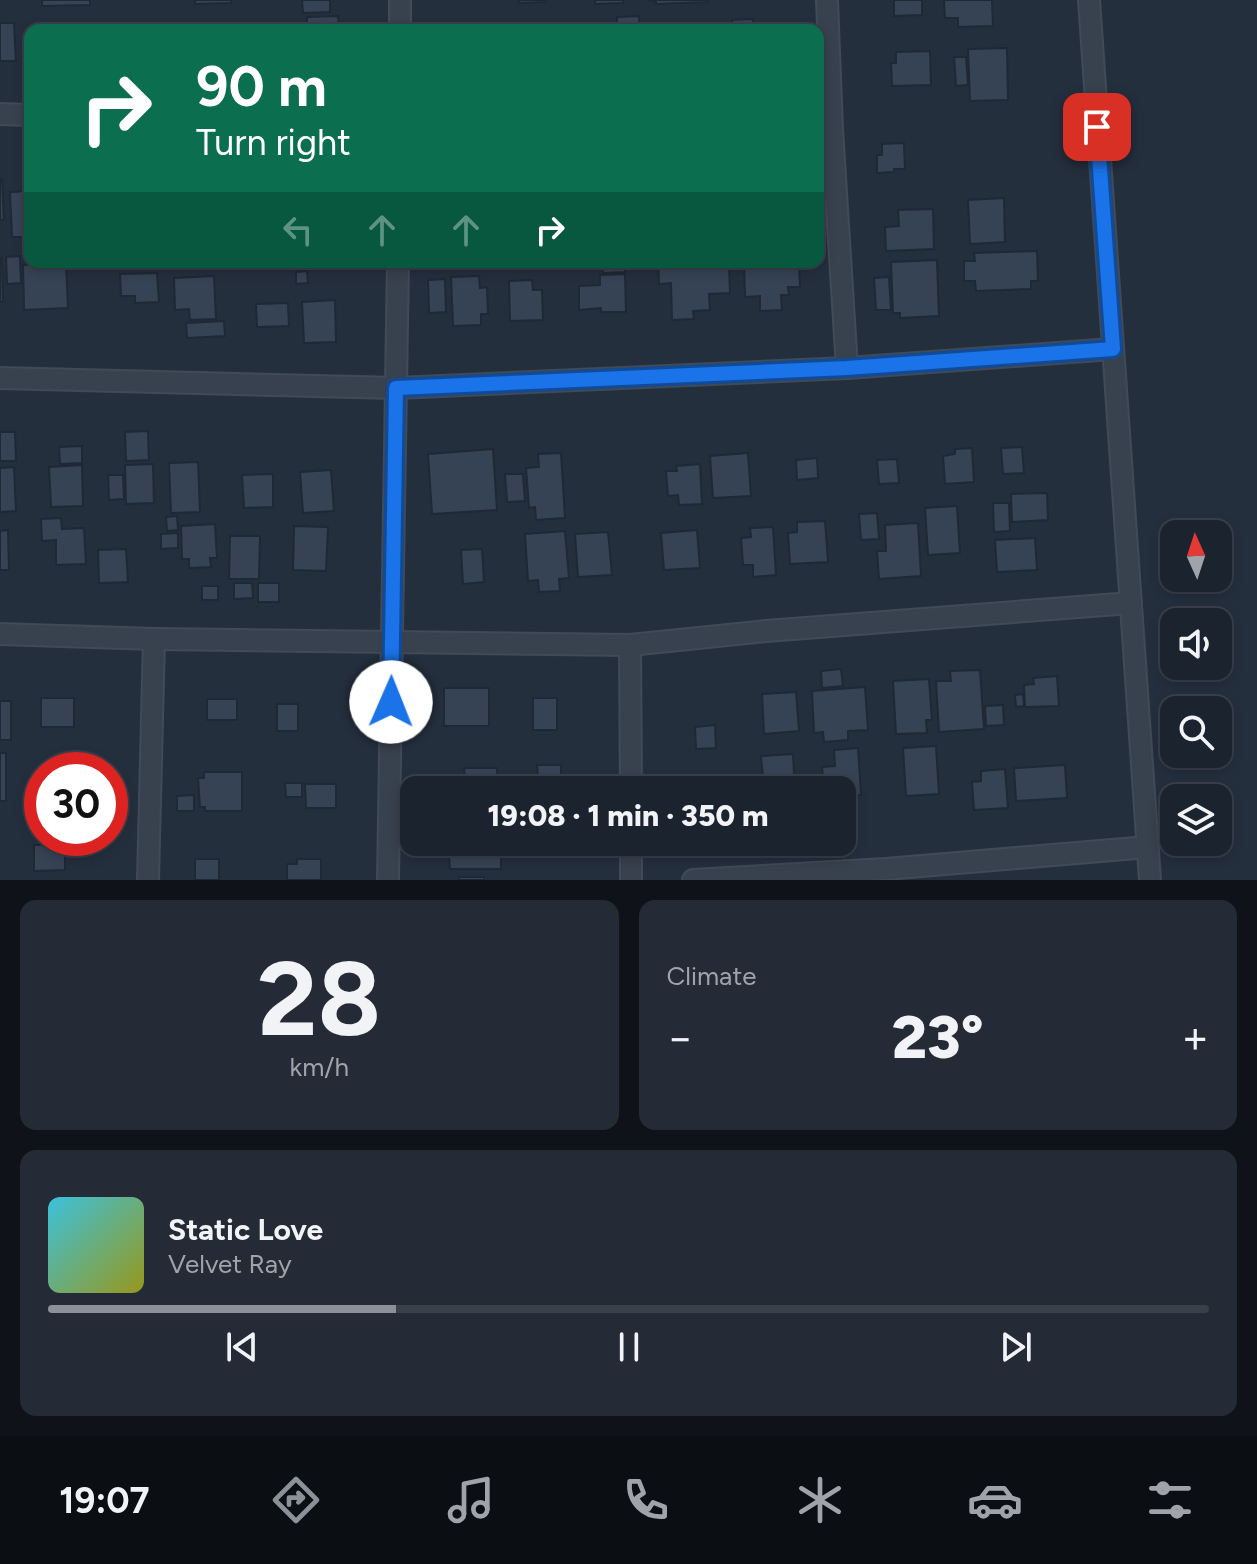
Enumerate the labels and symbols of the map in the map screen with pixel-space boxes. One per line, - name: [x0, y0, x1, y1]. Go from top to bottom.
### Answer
- pin: [1063, 93, 1131, 161]
- north arrow: [1160, 520, 1232, 592]
- position arrow: [349, 660, 433, 744]
- speed limit sign: 30: [24, 752, 128, 856]

